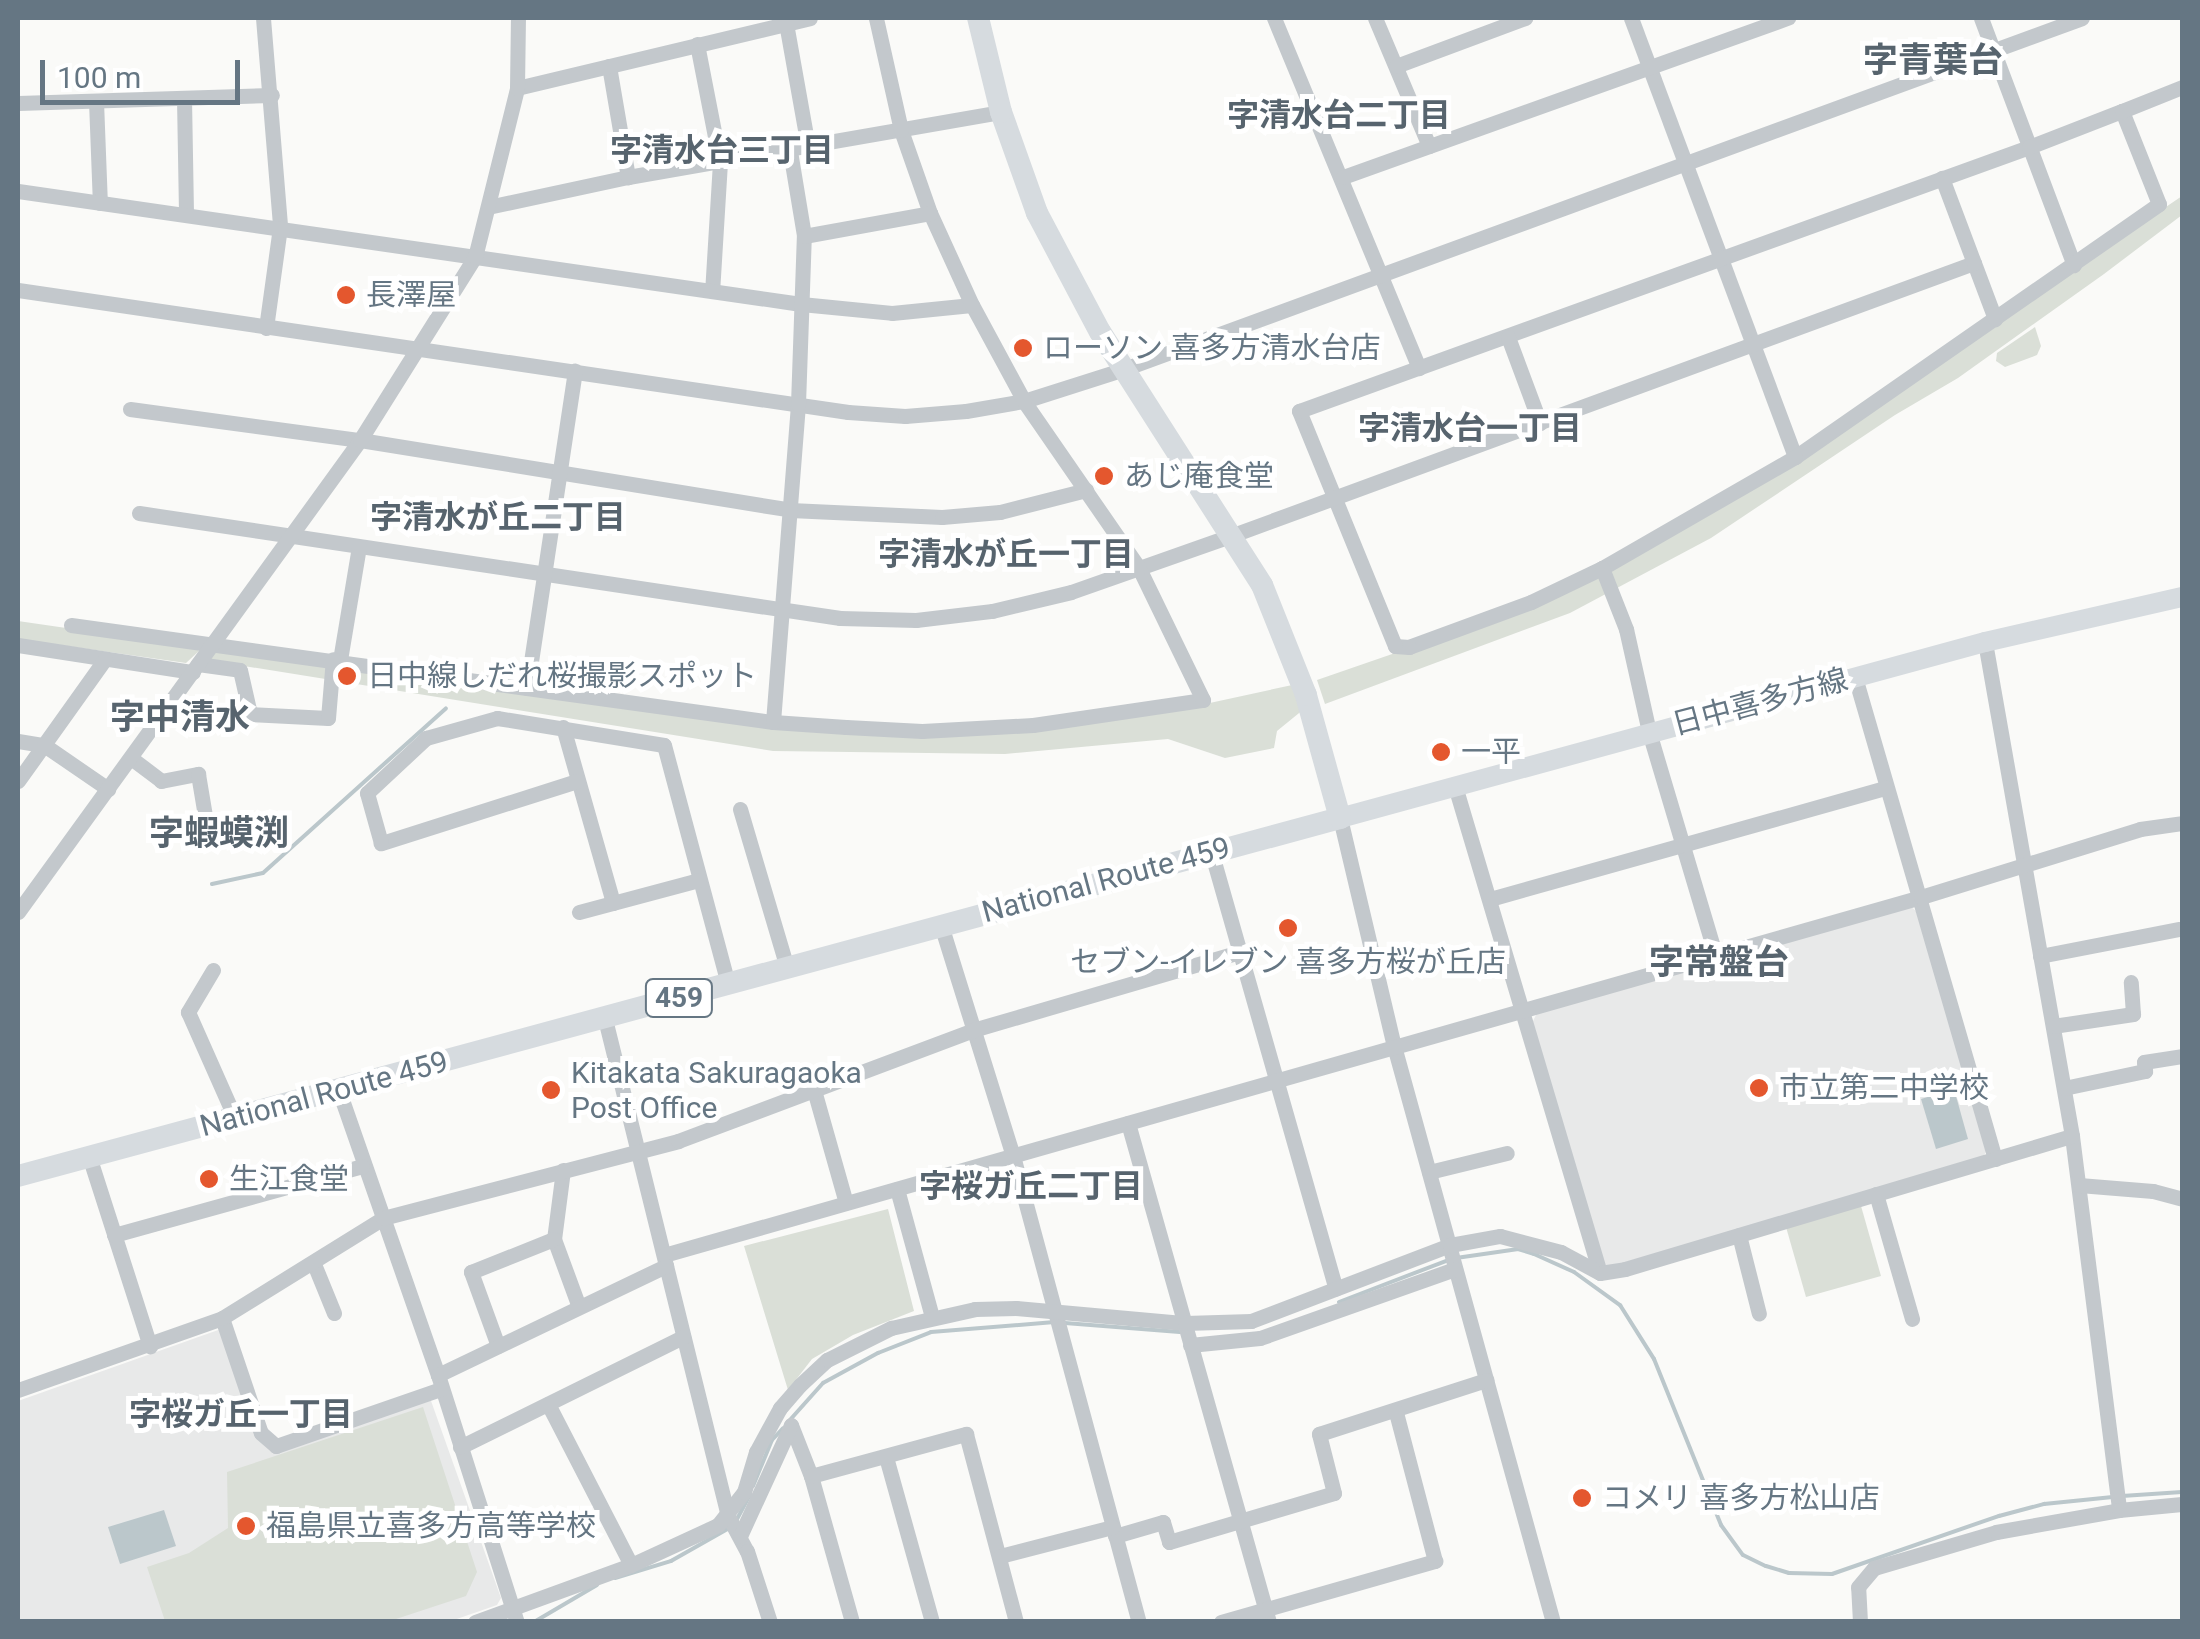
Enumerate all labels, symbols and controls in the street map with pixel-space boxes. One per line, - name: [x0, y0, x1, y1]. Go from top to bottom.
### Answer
- scale bar: [45, 40, 245, 102]
- district label: 字青葉台: [1863, 40, 2003, 82]
- text: 100 m: [57, 60, 141, 95]
- district label: 字清水台二丁目: [1227, 96, 1451, 134]
- district label: 字清水台三丁目: [610, 131, 834, 169]
- place label: 長澤屋: [366, 277, 456, 313]
- marker: 長澤屋: [335, 284, 357, 306]
- place label: ローソン 喜多方清水台店: [1043, 330, 1380, 366]
- marker: ローソン 喜多方清水台店: [1012, 337, 1034, 359]
- district label: 字清水台一丁目: [1358, 409, 1582, 447]
- place label: あじ庵食堂: [1124, 458, 1274, 494]
- marker: あじ庵食堂: [1093, 465, 1115, 487]
- district label: 字清水が丘二丁目: [370, 498, 626, 536]
- district label: 字清水が丘一丁目: [878, 535, 1134, 573]
- place label: 日中線しだれ桜撮影スポット: [367, 658, 757, 694]
- street label: 日中喜多方線: [1668, 661, 1852, 743]
- marker: 日中線しだれ桜撮影スポット: [336, 665, 358, 687]
- district label: 字中清水: [110, 697, 250, 739]
- place label: 一平: [1461, 734, 1521, 770]
- marker: 一平: [1430, 741, 1452, 763]
- district label: 字蝦蟆渕: [149, 813, 289, 855]
- street label: National Route 459: [978, 830, 1234, 930]
- marker: セブン-イレブン 喜多方桜が丘店: [1277, 917, 1299, 939]
- district label: 字常盤台: [1649, 942, 1789, 984]
- place label: セブン-イレブン 喜多方桜が丘店: [1070, 944, 1506, 980]
- road number: 459: [644, 975, 714, 1021]
- street label: National Route 459: [196, 1044, 452, 1144]
- place label: Kitakata Sakuragaoka Post Office: [571, 1055, 862, 1126]
- place label: 市立第二中学校: [1779, 1070, 1989, 1106]
- marker: 市立第二中学校: [1748, 1077, 1770, 1099]
- marker: Kitakata Sakuragaoka Post Office: [540, 1079, 562, 1101]
- place label: 生江食堂: [229, 1161, 349, 1197]
- district label: 字桜ガ丘二丁目: [919, 1167, 1143, 1205]
- marker: 生江食堂: [198, 1168, 220, 1190]
- district label: 字桜ガ丘一丁目: [129, 1395, 353, 1433]
- place label: コメリ 喜多方松山店: [1602, 1480, 1879, 1516]
- marker: コメリ 喜多方松山店: [1571, 1487, 1593, 1509]
- place label: 福島県立喜多方高等学校: [266, 1508, 596, 1544]
- marker: 福島県立喜多方高等学校: [235, 1515, 257, 1537]

